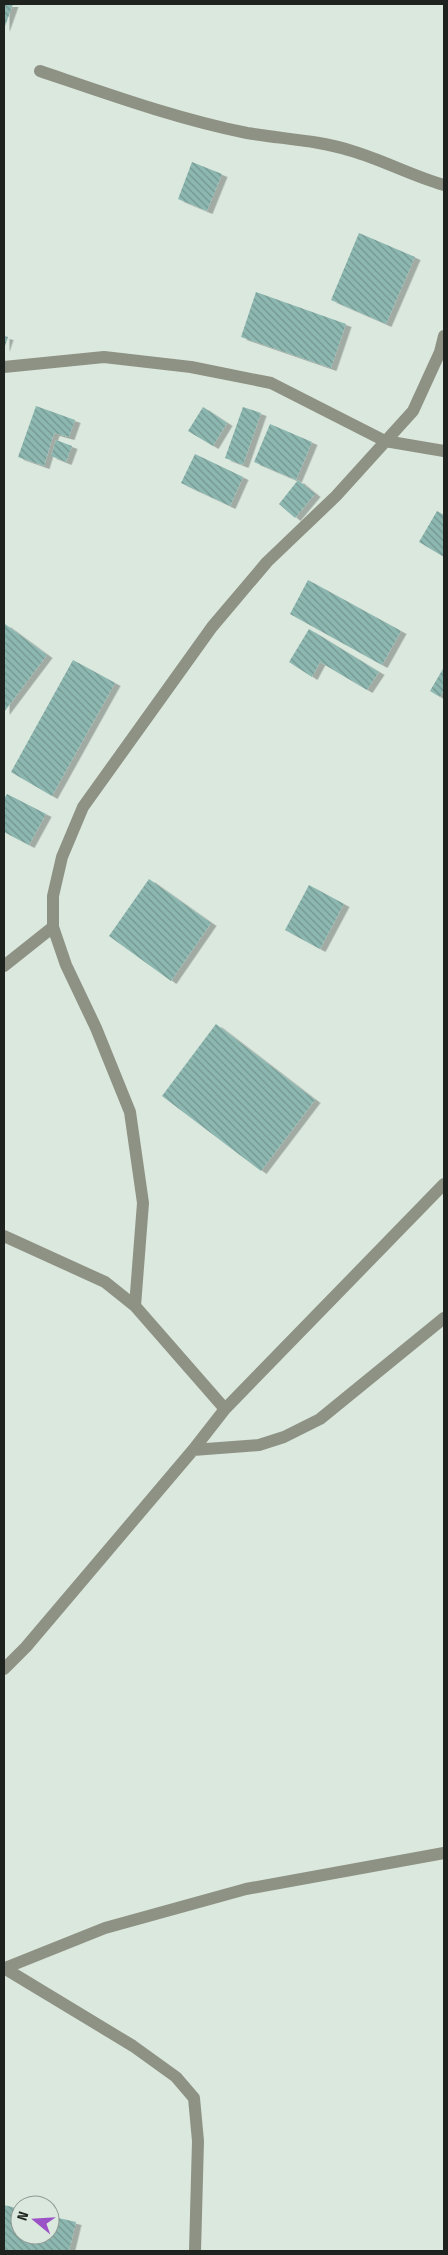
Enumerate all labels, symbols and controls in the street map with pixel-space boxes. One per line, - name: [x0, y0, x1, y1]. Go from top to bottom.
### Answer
- north arrow: [10, 2195, 60, 2245]
- text: N: [14, 2210, 32, 2223]

